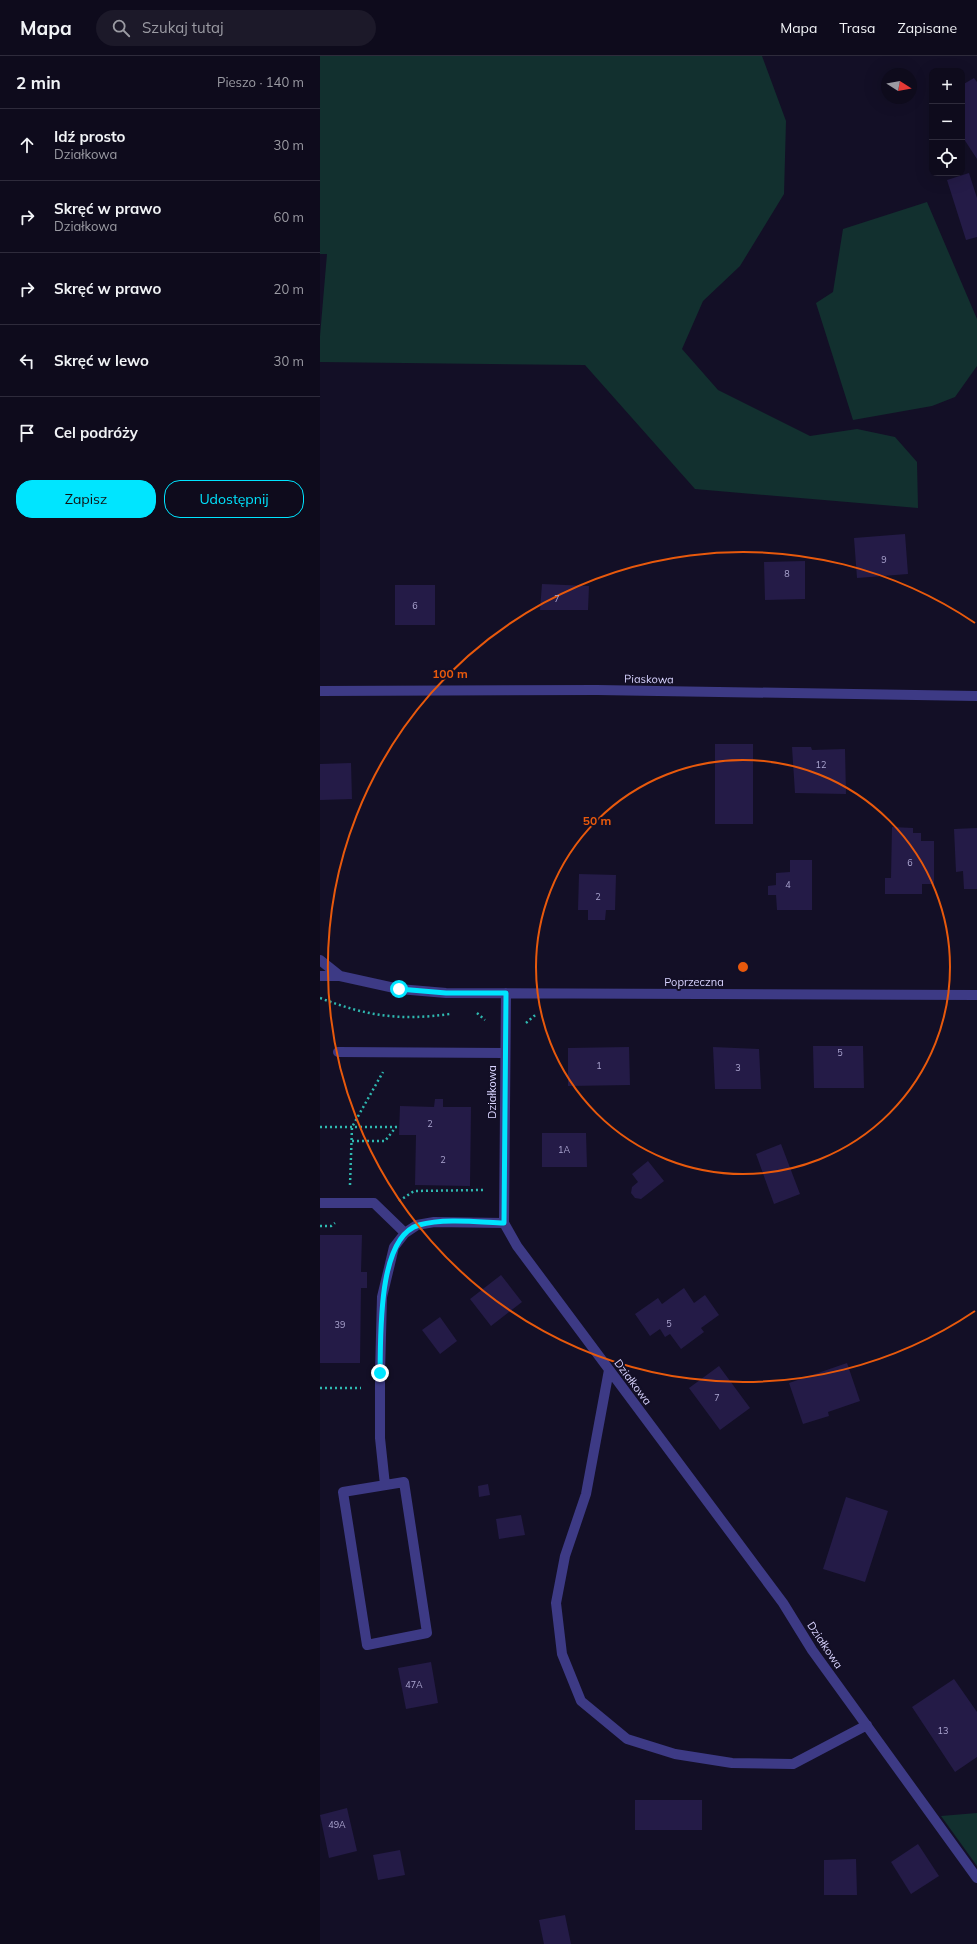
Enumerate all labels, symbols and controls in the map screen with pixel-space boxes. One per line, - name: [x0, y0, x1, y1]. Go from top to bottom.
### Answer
- search box: [96, 10, 376, 46]
- text: Mapa: [20, 16, 72, 40]
- icon: search: [110, 17, 132, 39]
- text: Szukaj tutaj: [142, 18, 224, 37]
- text: Mapa: [780, 19, 817, 37]
- text: Trasa: [839, 19, 876, 37]
- text: Zapisane: [898, 19, 957, 37]
- north arrow: [881, 68, 917, 104]
- map controls: [929, 68, 965, 176]
- button: +: [929, 68, 965, 104]
- text: 2 min: [16, 72, 61, 93]
- text: Pieszo · 140 m: [217, 74, 304, 90]
- button: −: [929, 104, 965, 140]
- text: Idź prosto: [54, 127, 125, 146]
- icon: ahead: [16, 134, 38, 156]
- text: 30 m: [274, 137, 304, 153]
- button: locate: [929, 140, 965, 176]
- text: Działkowa: [54, 146, 117, 162]
- text: Skręć w prawo: [54, 199, 161, 218]
- icon: right: [16, 206, 38, 228]
- text: 60 m: [274, 209, 304, 225]
- text: Działkowa: [54, 218, 117, 234]
- icon: right: [16, 278, 38, 300]
- text: Skręć w prawo: [54, 279, 161, 298]
- text: 20 m: [274, 281, 304, 297]
- icon: left: [16, 350, 38, 372]
- text: Skręć w lewo: [54, 351, 149, 370]
- text: 30 m: [274, 353, 304, 369]
- icon: arrive: [16, 422, 38, 444]
- text: Cel podróży: [54, 423, 138, 442]
- button: Zapisz: [16, 480, 156, 518]
- button: Udostępnij: [164, 480, 304, 518]
- house number: 9: [881, 554, 887, 565]
- house number: 8: [784, 568, 790, 579]
- house number: 7: [554, 593, 560, 604]
- house number: 6: [412, 600, 418, 611]
- text: 100 m: [432, 666, 468, 681]
- street label: Piaskowa: [624, 672, 674, 686]
- house number: 12: [816, 759, 826, 770]
- text: 50 m: [583, 813, 611, 828]
- house number: 6: [907, 857, 913, 868]
- house number: 4: [785, 879, 791, 890]
- house number: 2: [595, 891, 601, 902]
- centre of rings: [736, 960, 750, 974]
- street label: Poprzeczna: [664, 975, 724, 989]
- route start: [390, 980, 408, 998]
- house number: 5: [837, 1047, 843, 1058]
- house number: 1: [596, 1060, 602, 1071]
- house number: 3: [735, 1062, 741, 1073]
- street label: Działkowa: [485, 1065, 499, 1119]
- house number: 2: [427, 1118, 433, 1129]
- house number: 1A: [558, 1144, 570, 1155]
- house number: 2: [440, 1154, 446, 1165]
- house number: 5: [666, 1318, 672, 1329]
- house number: 39: [335, 1319, 345, 1330]
- street label: Działkowa: [611, 1356, 655, 1408]
- route end: [371, 1364, 389, 1382]
- house number: 7: [714, 1392, 720, 1403]
- street label: Działkowa: [804, 1619, 846, 1671]
- house number: 47A: [405, 1679, 423, 1690]
- house number: 13: [938, 1725, 948, 1736]
- house number: 49A: [328, 1819, 346, 1830]

